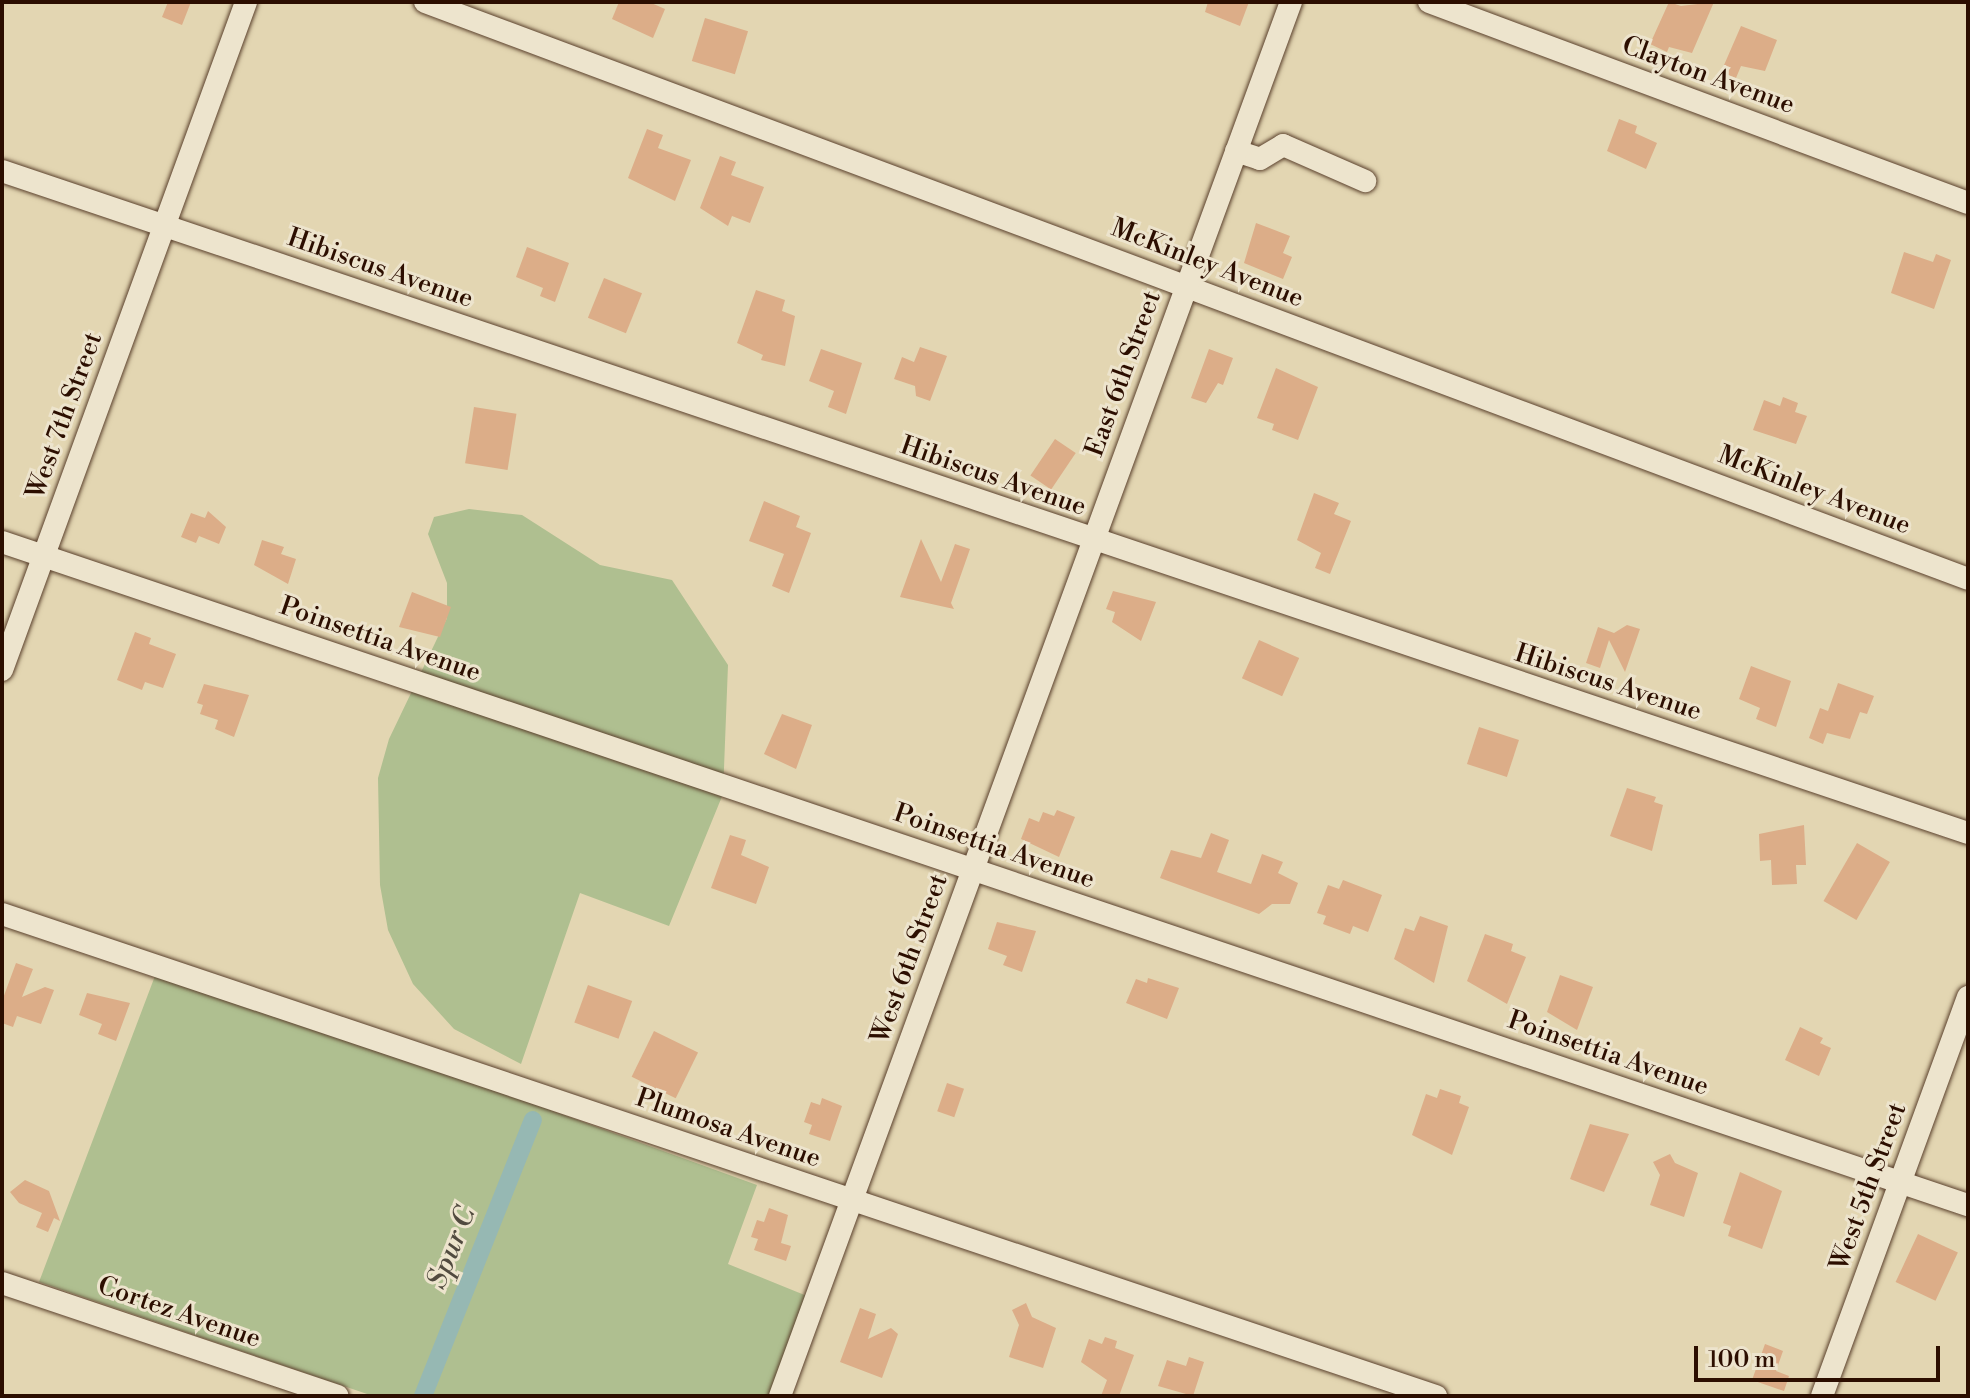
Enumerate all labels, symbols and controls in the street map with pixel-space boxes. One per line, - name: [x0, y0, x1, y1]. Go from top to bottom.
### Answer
- street label: Clayton Avenue: [1618, 30, 1798, 122]
- street label: McKinley Avenue: [1106, 213, 1308, 315]
- street label: Hibiscus Avenue: [283, 223, 477, 315]
- street label: East 6th Street: [1080, 287, 1168, 461]
- street label: West 7th Street: [20, 328, 110, 504]
- street label: Hibiscus Avenue: [896, 431, 1090, 523]
- street label: McKinley Avenue: [1713, 440, 1915, 542]
- street label: Poinsettia Avenue: [275, 591, 485, 689]
- street label: Hibiscus Avenue: [1511, 638, 1705, 728]
- street label: Poinsettia Avenue: [889, 798, 1099, 896]
- street label: West 6th Street: [865, 870, 955, 1048]
- street label: Poinsettia Avenue: [1503, 1005, 1713, 1103]
- street label: Plumosa Avenue: [632, 1083, 824, 1175]
- street label: West 5th Street: [1824, 1099, 1914, 1275]
- water label: Spur C: [420, 1202, 484, 1294]
- street label: Cortez Avenue: [94, 1271, 264, 1355]
- scale bar: [1698, 1330, 1944, 1380]
- text: 100 m: [1708, 1345, 1775, 1375]

